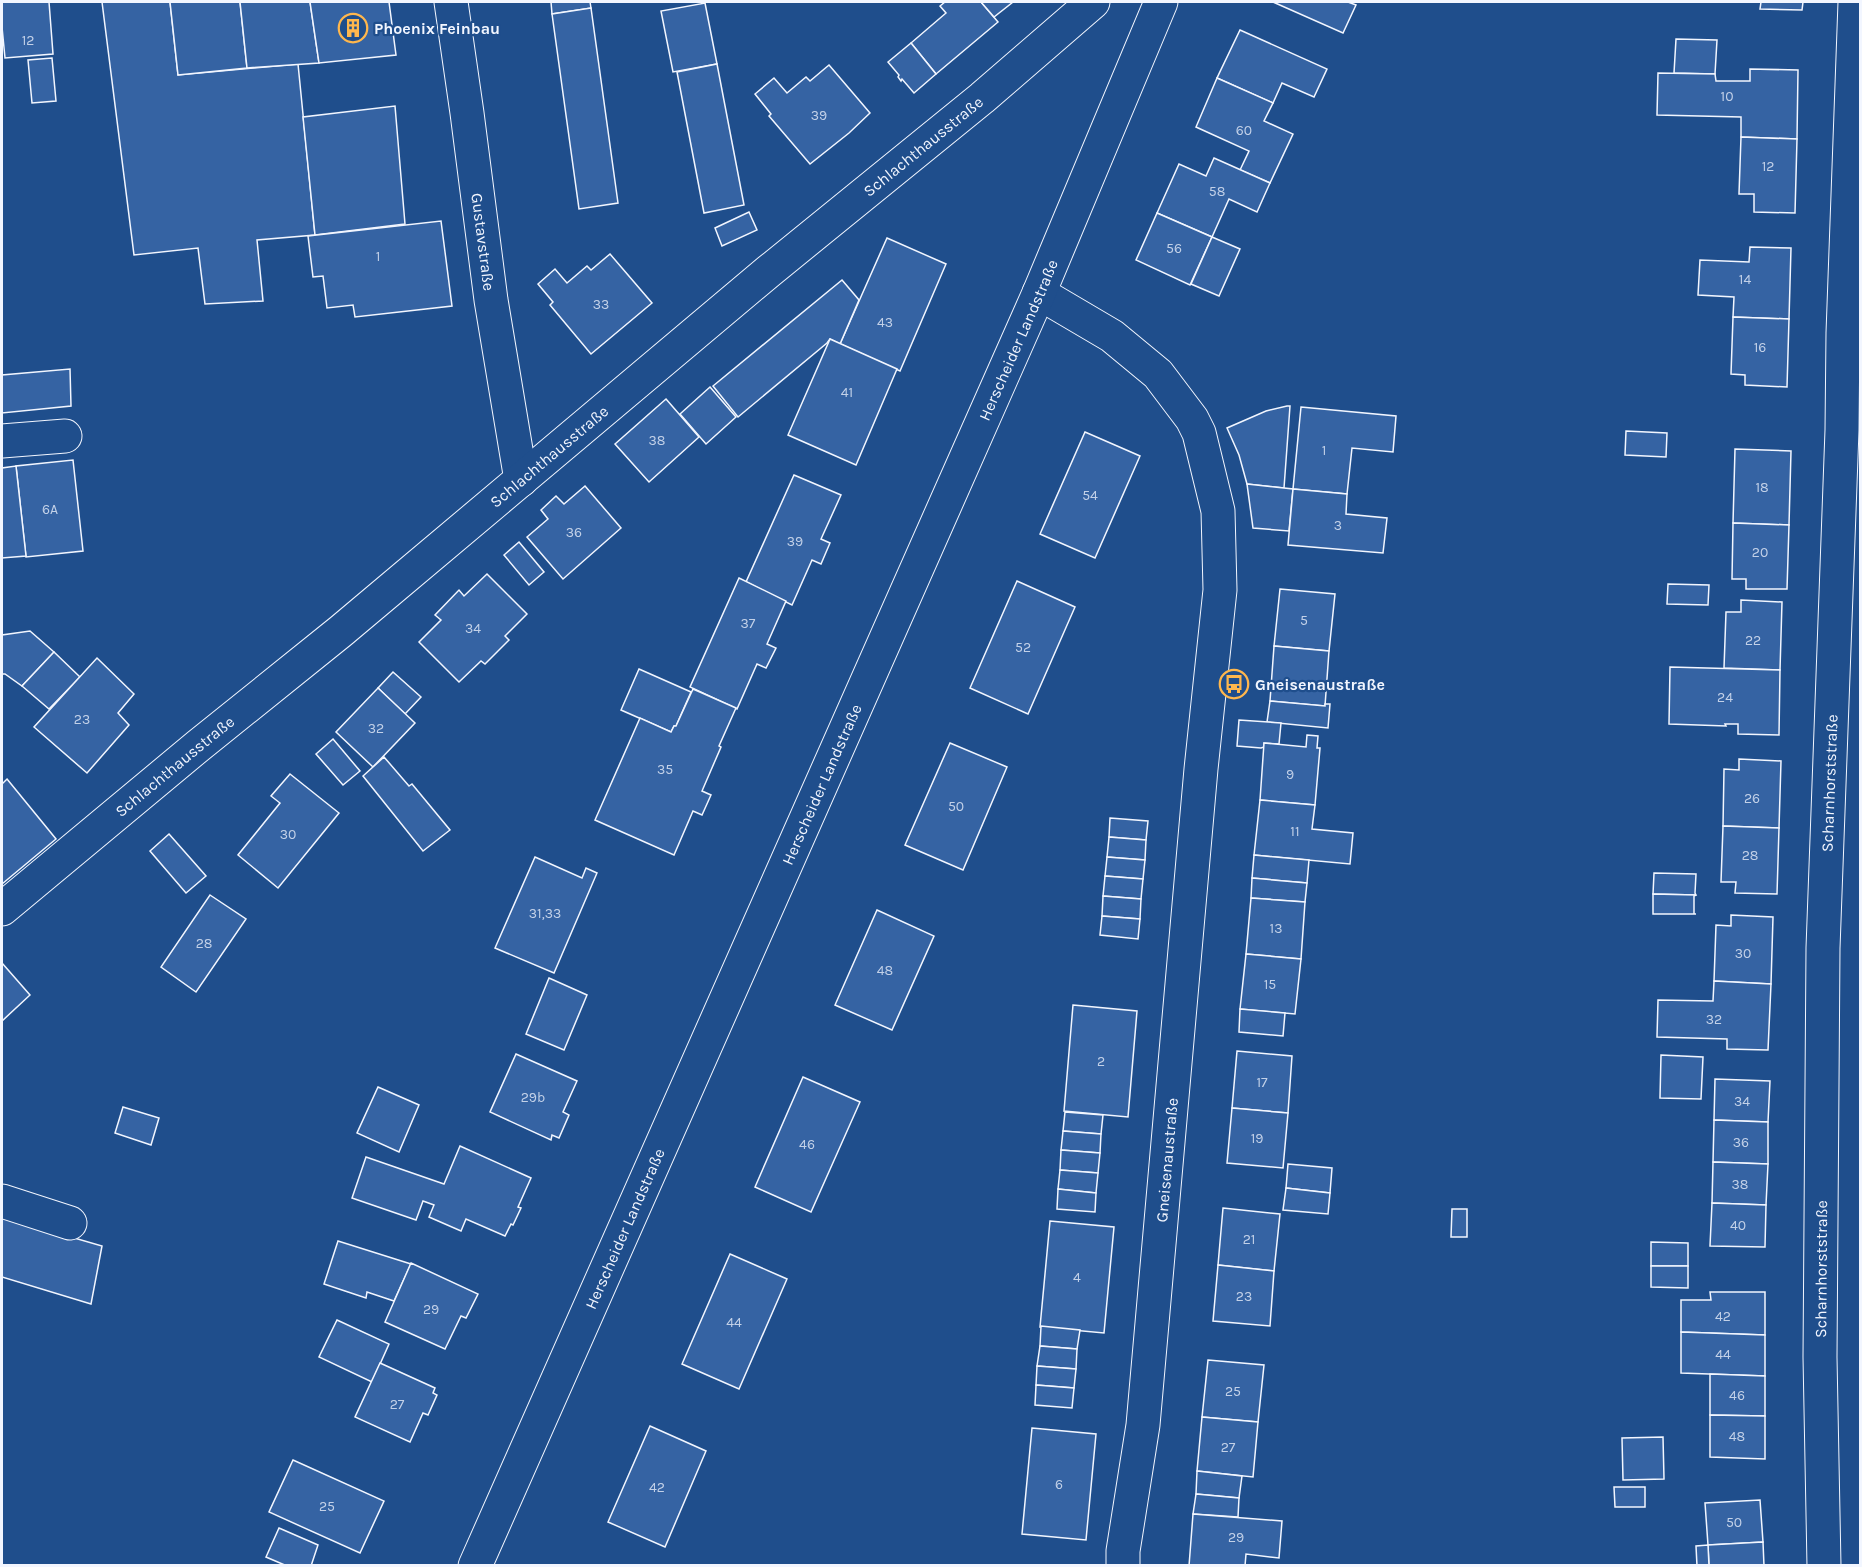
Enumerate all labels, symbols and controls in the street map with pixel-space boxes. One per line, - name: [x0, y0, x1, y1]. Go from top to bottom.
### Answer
- building icon: Phoenix Feinbau: [337, 12, 369, 44]
- place label: Phoenix Feinbau: [374, 19, 500, 38]
- house number: 12: [22, 32, 34, 49]
- house number: 10: [1721, 88, 1733, 105]
- street label: Schlachthausstraße: [859, 92, 987, 200]
- house number: 39: [811, 107, 827, 124]
- house number: 60: [1236, 122, 1252, 139]
- house number: 12: [1762, 158, 1774, 175]
- house number: 58: [1209, 183, 1225, 200]
- street label: Gustavstraße: [468, 192, 499, 292]
- house number: 56: [1166, 240, 1182, 257]
- house number: 1: [376, 248, 380, 265]
- street label: Herscheider Landstraße: [974, 256, 1062, 423]
- house number: 14: [1739, 271, 1751, 288]
- house number: 33: [593, 296, 609, 313]
- house number: 43: [877, 314, 893, 331]
- house number: 16: [1754, 339, 1766, 356]
- house number: 41: [841, 384, 853, 401]
- street label: Schlachthausstraße: [486, 401, 612, 511]
- house number: 38: [649, 432, 665, 449]
- house number: 1: [1322, 442, 1326, 459]
- house number: 18: [1755, 479, 1769, 496]
- house number: 54: [1082, 487, 1098, 504]
- house number: 6A: [42, 501, 58, 518]
- house number: 3: [1334, 517, 1342, 534]
- house number: 36: [566, 524, 582, 541]
- house number: 39: [787, 533, 803, 550]
- house number: 20: [1752, 544, 1768, 561]
- house number: 5: [1300, 612, 1308, 629]
- house number: 37: [741, 615, 756, 632]
- house number: 34: [465, 620, 481, 637]
- house number: 22: [1745, 632, 1761, 649]
- house number: 52: [1015, 639, 1031, 656]
- bus stop icon: Gneisenaustraße: [1218, 668, 1250, 700]
- place label: Gneisenaustraße: [1255, 675, 1385, 694]
- house number: 24: [1717, 689, 1733, 706]
- street label: Herscheider Landstraße: [777, 701, 865, 868]
- house number: 23: [74, 711, 90, 728]
- street label: Schlachthausstraße: [111, 711, 238, 821]
- street label: Scharnhorststraße: [1817, 714, 1841, 852]
- house number: 32: [368, 720, 384, 737]
- house number: 35: [657, 761, 673, 778]
- house number: 9: [1286, 766, 1294, 783]
- house number: 26: [1744, 790, 1760, 807]
- house number: 50: [948, 798, 964, 815]
- house number: 11: [1290, 823, 1300, 840]
- house number: 30: [280, 826, 296, 843]
- house number: 28: [1742, 847, 1758, 864]
- house number: 31,33: [529, 905, 561, 922]
- house number: 13: [1270, 920, 1282, 937]
- house number: 28: [196, 935, 212, 952]
- house number: 30: [1735, 945, 1751, 962]
- house number: 48: [877, 962, 893, 979]
- house number: 15: [1264, 976, 1276, 993]
- house number: 32: [1706, 1011, 1722, 1028]
- house number: 2: [1097, 1053, 1105, 1070]
- house number: 17: [1256, 1074, 1268, 1091]
- house number: 29b: [521, 1089, 545, 1106]
- house number: 34: [1734, 1093, 1750, 1110]
- street label: Gneisenaustraße: [1152, 1097, 1182, 1223]
- house number: 19: [1251, 1130, 1263, 1147]
- house number: 36: [1733, 1134, 1749, 1151]
- house number: 46: [799, 1136, 815, 1153]
- street label: Herscheider Landstraße: [581, 1145, 668, 1312]
- house number: 38: [1732, 1176, 1748, 1193]
- street label: Scharnhorststraße: [1811, 1200, 1831, 1338]
- house number: 40: [1730, 1217, 1746, 1234]
- house number: 21: [1243, 1231, 1255, 1248]
- house number: 4: [1073, 1269, 1081, 1286]
- house number: 23: [1236, 1288, 1252, 1305]
- house number: 29: [423, 1301, 439, 1318]
- house number: 42: [1715, 1308, 1731, 1325]
- house number: 44: [726, 1314, 742, 1331]
- house number: 44: [1715, 1346, 1731, 1363]
- house number: 25: [1225, 1383, 1241, 1400]
- house number: 46: [1729, 1387, 1745, 1404]
- house number: 27: [390, 1396, 405, 1413]
- house number: 48: [1729, 1428, 1745, 1445]
- house number: 27: [1221, 1439, 1236, 1456]
- house number: 6: [1055, 1476, 1063, 1493]
- house number: 42: [649, 1479, 665, 1496]
- house number: 25: [319, 1498, 335, 1515]
- house number: 50: [1726, 1514, 1742, 1531]
- house number: 29: [1228, 1529, 1244, 1546]

